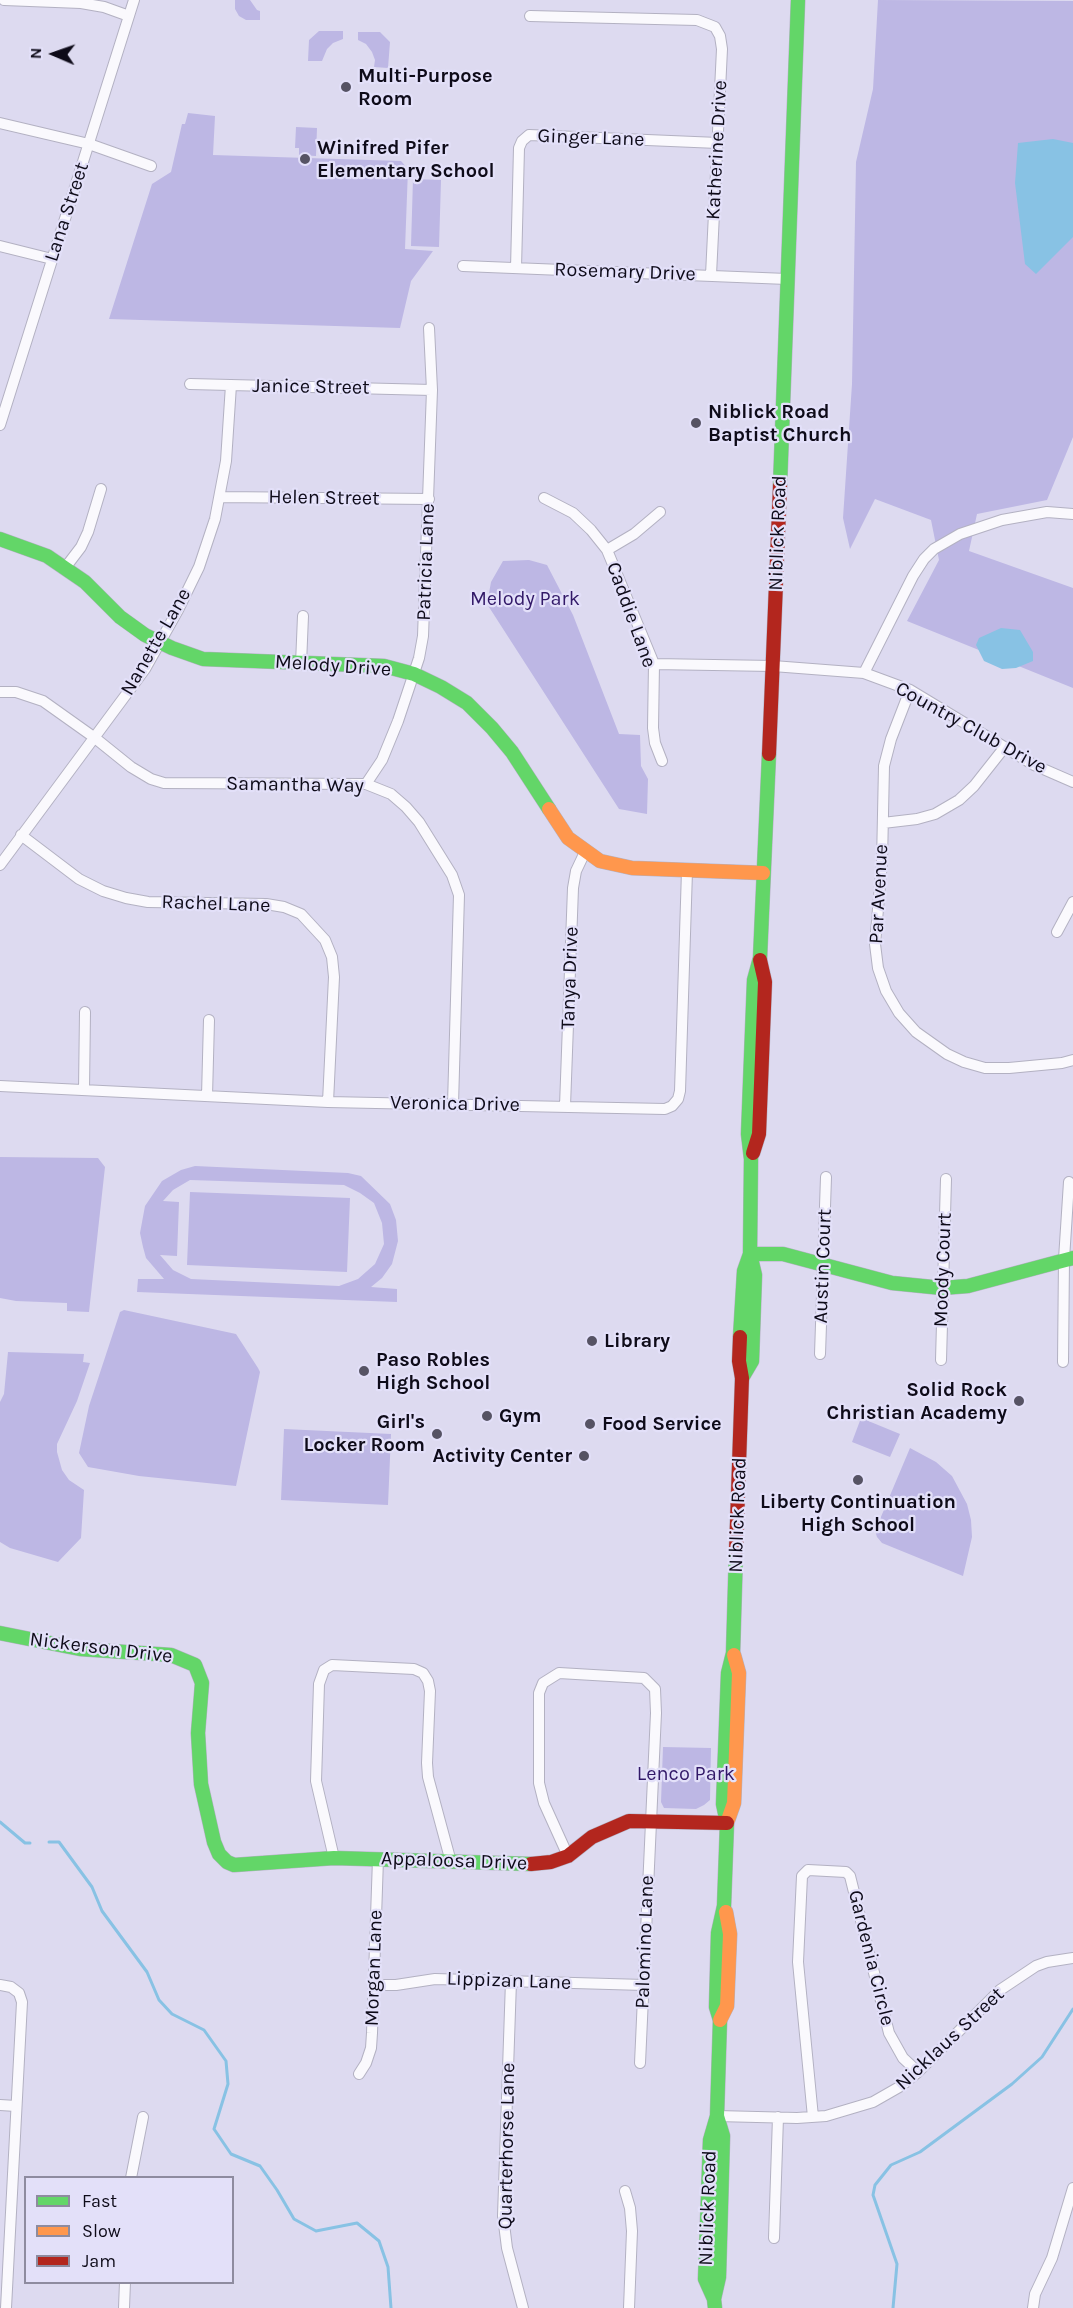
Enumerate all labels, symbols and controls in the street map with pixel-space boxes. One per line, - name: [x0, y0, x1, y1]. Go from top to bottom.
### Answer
- north arrow: [24, 24, 84, 84]
- text: N: [26, 47, 45, 59]
- place label: Multi-Purpose Room: [358, 64, 493, 111]
- street label: Katherine Drive: [701, 79, 733, 221]
- marker: Multi-Purpose Room: [339, 80, 353, 94]
- street label: Ginger Lane: [537, 124, 645, 152]
- place label: Winifred Pifer Elementary School: [317, 136, 495, 183]
- marker: Winifred Pifer Elementary School: [298, 152, 312, 166]
- street label: Lana Street: [40, 159, 94, 265]
- street label: Rosemary Drive: [554, 258, 696, 286]
- street label: Janice Street: [252, 374, 370, 400]
- place label: Niblick Road Baptist Church: [708, 400, 851, 447]
- marker: Niblick Road Baptist Church: [689, 416, 703, 430]
- street label: Niblick Road: [764, 475, 792, 591]
- street label: Helen Street: [268, 485, 380, 511]
- street label: Patricia Lane: [412, 503, 440, 621]
- street label: Caddie Lane: [601, 559, 661, 671]
- street label: Nanette Lane: [116, 584, 196, 700]
- park label: Melody Park: [470, 587, 580, 611]
- street label: Melody Drive: [274, 650, 392, 682]
- street label: Country Club Drive: [891, 676, 1051, 780]
- street label: Samantha Way: [226, 772, 364, 798]
- street label: Par Avenue: [864, 844, 894, 944]
- street label: Rachel Lane: [161, 890, 271, 918]
- street label: Tanya Drive: [556, 926, 584, 1030]
- street label: Veronica Drive: [390, 1091, 520, 1117]
- street label: Austin Court: [809, 1208, 837, 1324]
- street label: Moody Court: [929, 1212, 957, 1328]
- place label: Library: [604, 1329, 670, 1353]
- marker: Library: [585, 1334, 599, 1348]
- place label: Paso Robles High School: [376, 1348, 490, 1395]
- marker: Paso Robles High School: [357, 1364, 371, 1378]
- place label: Solid Rock Christian Academy: [827, 1378, 1007, 1425]
- marker: Solid Rock Christian Academy: [1012, 1394, 1026, 1408]
- place label: Gym: [499, 1404, 542, 1428]
- marker: Gym: [480, 1409, 494, 1423]
- place label: Girl's Locker Room: [303, 1410, 425, 1457]
- place label: Food Service: [602, 1412, 722, 1436]
- marker: Food Service: [583, 1417, 597, 1431]
- marker: Girl's Locker Room: [430, 1427, 444, 1441]
- place label: Activity Center: [432, 1444, 572, 1468]
- marker: Activity Center: [577, 1449, 591, 1463]
- street label: Niblick Road: [724, 1457, 752, 1573]
- marker: Liberty Continuation High School: [851, 1473, 865, 1487]
- place label: Liberty Continuation High School: [760, 1490, 956, 1537]
- street label: Nickerson Drive: [28, 1627, 174, 1669]
- park label: Lenco Park: [637, 1762, 735, 1786]
- street label: Appaloosa Drive: [380, 1846, 528, 1876]
- street label: Palomino Lane: [631, 1875, 659, 2009]
- street label: Gardenia Circle: [843, 1888, 899, 2028]
- street label: Morgan Lane: [360, 1909, 388, 2027]
- street label: Lippizan Lane: [446, 1967, 572, 1995]
- street label: Nicklaus Street: [891, 1982, 1009, 2096]
- street label: Quarterhorse Lane: [494, 2062, 520, 2230]
- street label: Niblick Road: [694, 2150, 722, 2266]
- legend: [24, 2176, 234, 2284]
- text: Fast: [82, 2190, 117, 2212]
- text: Slow: [82, 2220, 121, 2242]
- text: Jam: [82, 2250, 116, 2272]

